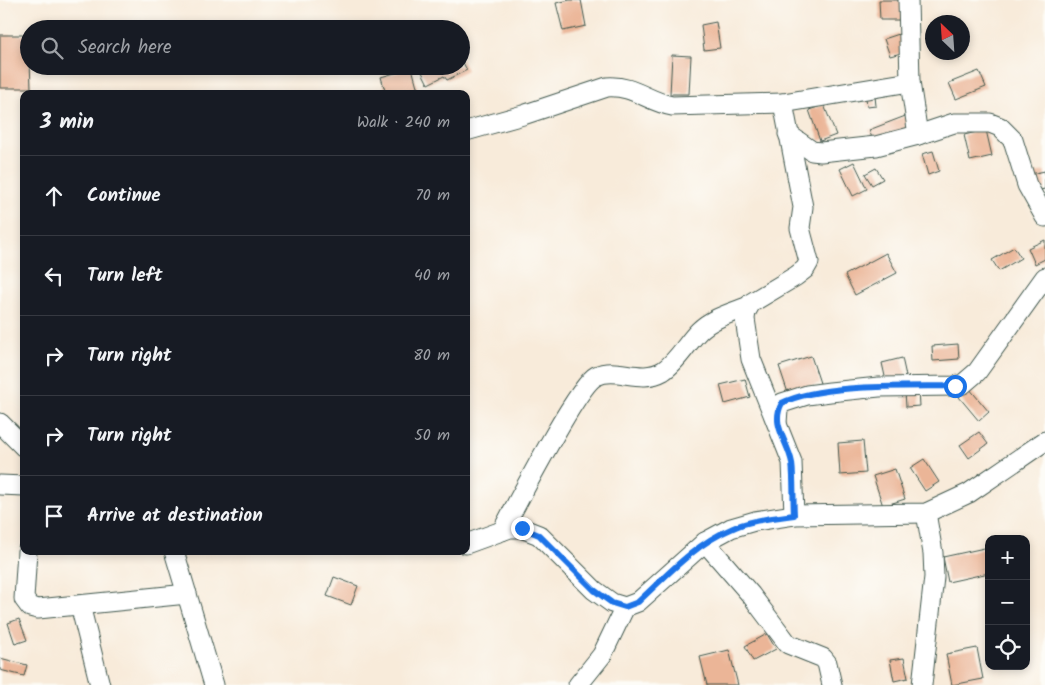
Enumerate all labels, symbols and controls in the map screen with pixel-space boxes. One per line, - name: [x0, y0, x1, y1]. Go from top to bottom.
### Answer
- north arrow: [925, 15, 970, 60]
- search box: [20, 20, 470, 75]
- text: Search here: [78, 33, 172, 63]
- icon: search: [38, 34, 66, 62]
- text: 3 min: [40, 106, 94, 139]
- text: Walk · 240 m: [357, 110, 450, 135]
- text: Continue: [87, 181, 160, 211]
- icon: ahead: [40, 182, 68, 210]
- text: 70 m: [415, 183, 450, 208]
- text: Turn left: [87, 261, 162, 291]
- icon: left: [40, 262, 68, 290]
- text: 40 m: [414, 263, 450, 288]
- text: Turn right: [87, 341, 172, 371]
- icon: right: [40, 342, 68, 370]
- text: 80 m: [413, 343, 450, 368]
- route start: [944, 375, 967, 398]
- text: Turn right: [87, 421, 172, 451]
- icon: right: [40, 422, 68, 450]
- text: 50 m: [414, 423, 450, 448]
- text: Arrive at destination: [87, 501, 263, 531]
- icon: arrive: [40, 502, 68, 530]
- route end: [511, 517, 534, 540]
- map controls: [985, 535, 1030, 670]
- button: +: [985, 535, 1030, 580]
- button: −: [985, 580, 1030, 625]
- button: locate: [985, 625, 1030, 670]

